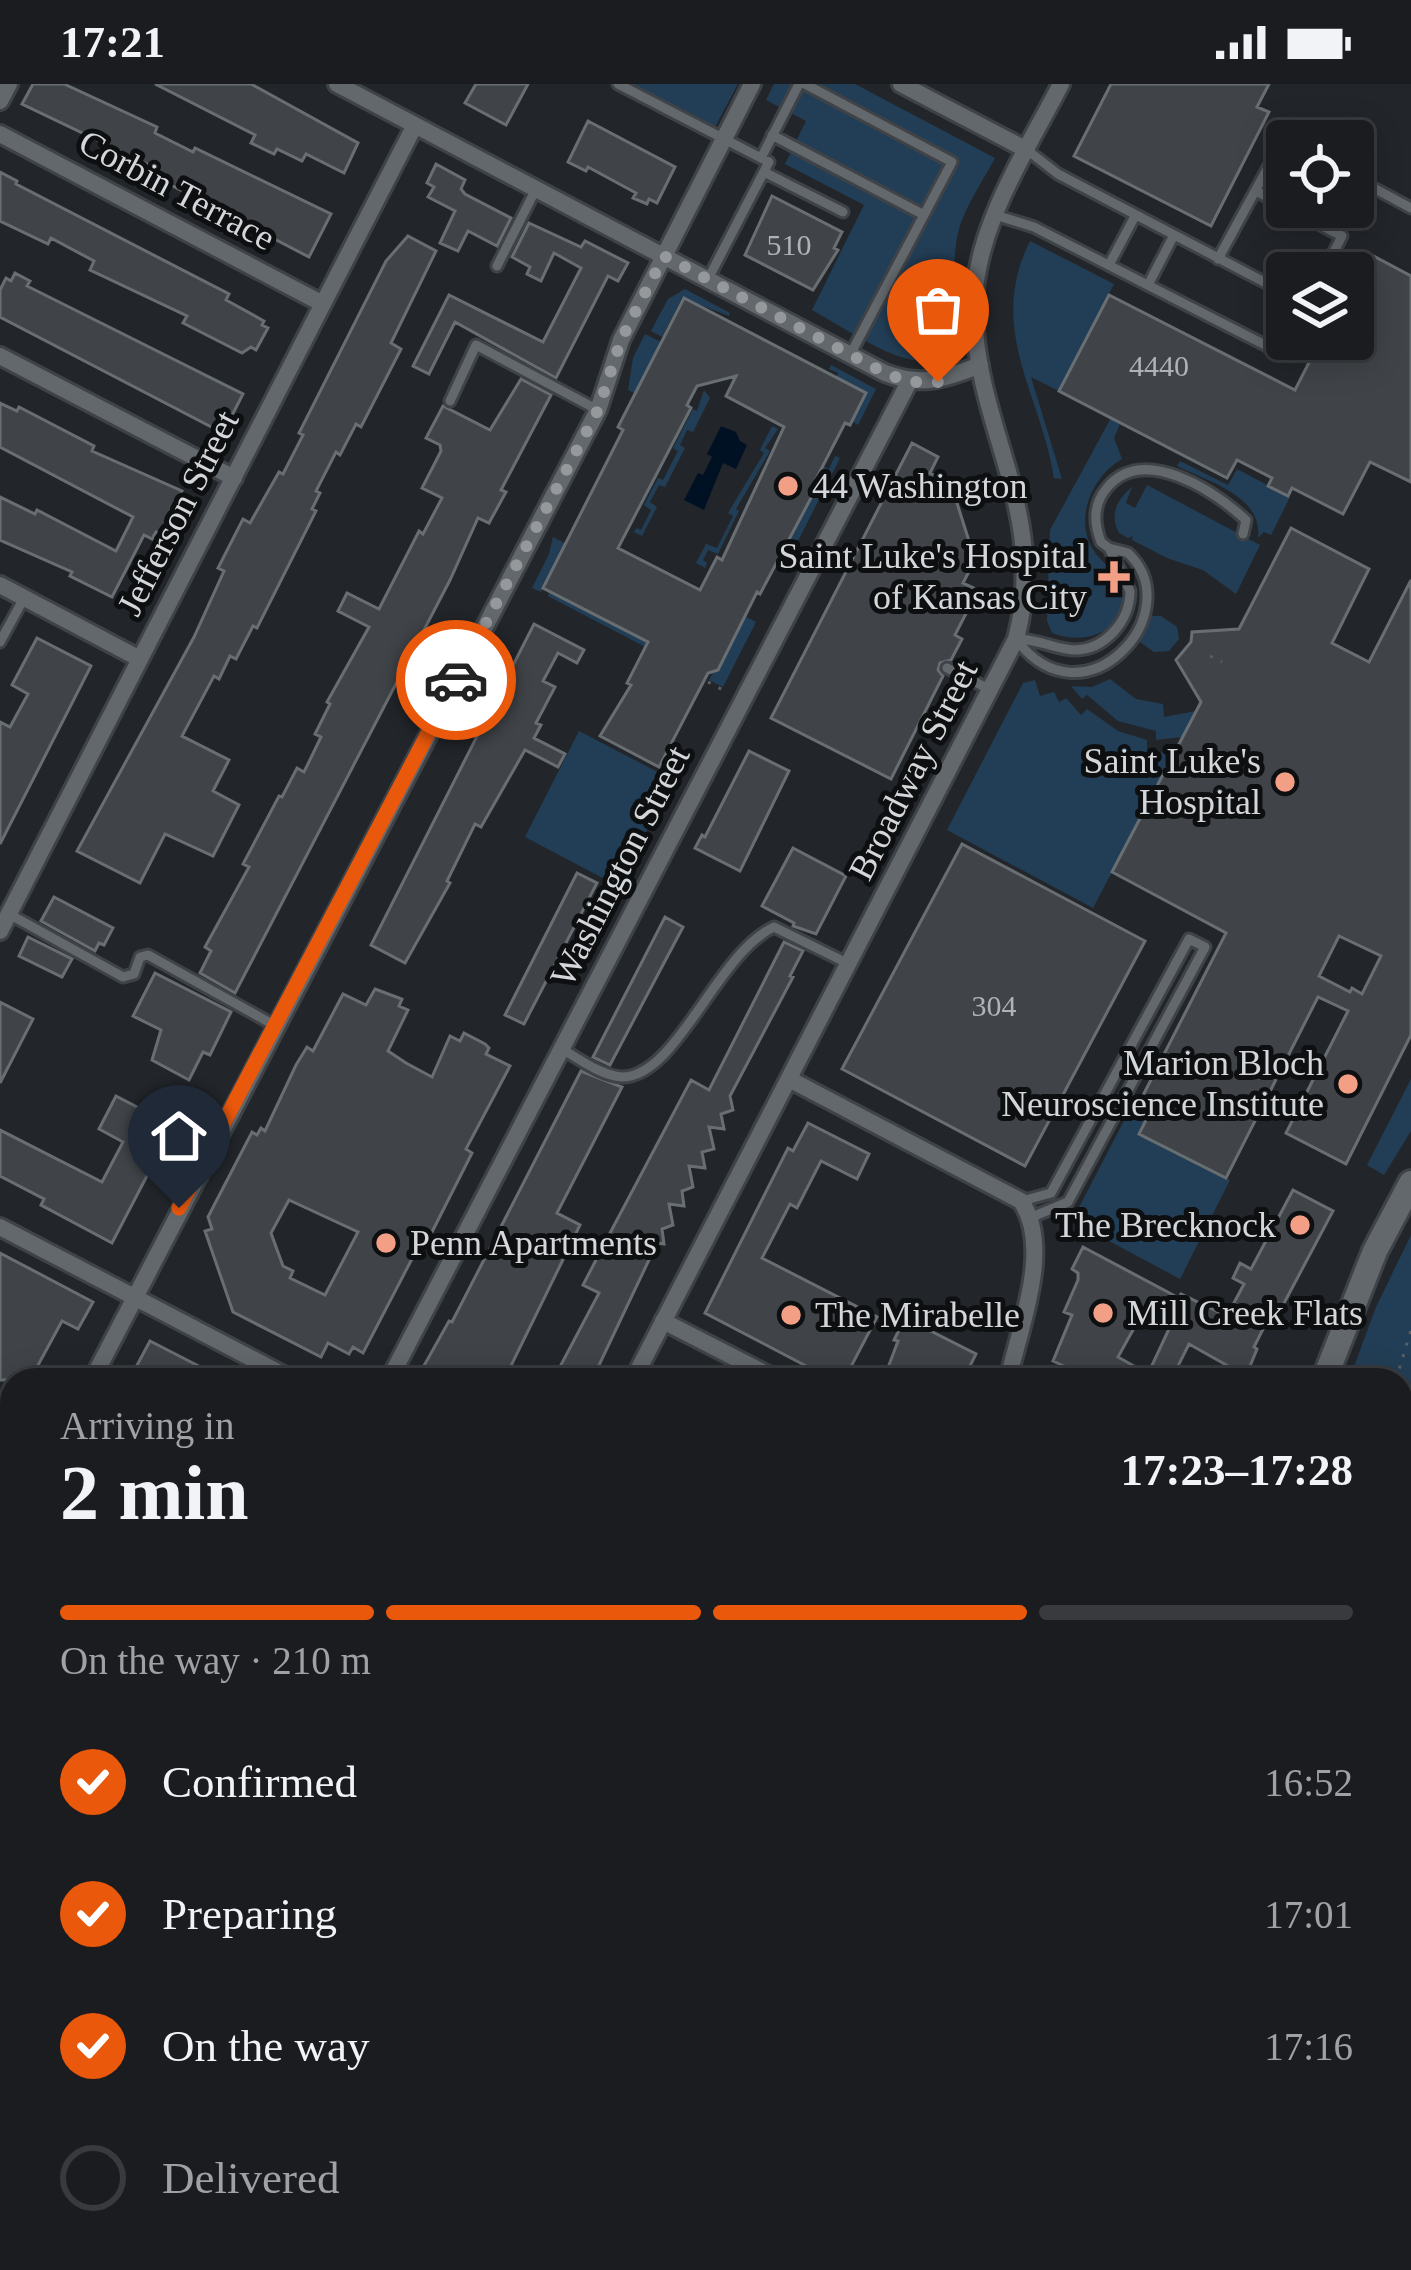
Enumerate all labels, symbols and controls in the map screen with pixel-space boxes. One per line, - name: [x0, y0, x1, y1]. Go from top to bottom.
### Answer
- text: 17:21: [60, 17, 165, 67]
- map controls: [1266, 120, 1374, 360]
- button: locate: [1266, 120, 1374, 228]
- street label: Corbin Terrace: [72, 122, 282, 258]
- house number: 510: [767, 228, 812, 261]
- button: layers: [1266, 252, 1374, 360]
- pin: [887, 259, 989, 382]
- icon: bag: [905, 277, 971, 343]
- house number: 4440: [1129, 349, 1189, 382]
- street label: Jefferson Street: [109, 404, 247, 622]
- place label: 44 Washington: [812, 466, 1027, 506]
- marker: 44 Washington: [775, 473, 801, 499]
- place label: Saint Luke's Hospital of Kansas City: [779, 536, 1087, 617]
- marker: Saint Luke's Hospital of Kansas City: [1098, 561, 1130, 593]
- courier: [396, 620, 516, 740]
- icon: car: [423, 647, 489, 713]
- street label: Broadway Street: [840, 654, 986, 886]
- street label: Washington Street: [542, 739, 698, 993]
- place label: Saint Luke's Hospital: [1084, 741, 1261, 822]
- marker: Saint Luke's Hospital: [1272, 769, 1298, 795]
- house number: 304: [972, 989, 1017, 1022]
- place label: Marion Bloch Neuroscience Institute: [1001, 1043, 1324, 1124]
- marker: Marion Bloch Neuroscience Institute: [1335, 1071, 1361, 1097]
- pin: [128, 1085, 230, 1208]
- icon: home: [146, 1103, 212, 1169]
- place label: The Brecknock: [1055, 1205, 1276, 1245]
- marker: The Brecknock: [1287, 1212, 1313, 1238]
- place label: Penn Apartments: [410, 1223, 657, 1263]
- marker: Penn Apartments: [373, 1230, 399, 1256]
- place label: Mill Creek Flats: [1127, 1293, 1363, 1333]
- place label: The Mirabelle: [815, 1295, 1020, 1335]
- marker: Mill Creek Flats: [1090, 1300, 1116, 1326]
- marker: The Mirabelle: [778, 1302, 804, 1328]
- text: Arriving in: [60, 1404, 234, 1447]
- text: 17:23–17:28: [1121, 1445, 1353, 1495]
- text: 2 min: [60, 1449, 249, 1536]
- text: On the way · 210 m: [60, 1639, 371, 1682]
- icon: check: [60, 1749, 126, 1815]
- text: Confirmed: [162, 1757, 357, 1807]
- text: 16:52: [1264, 1761, 1353, 1804]
- icon: check: [60, 1881, 126, 1947]
- text: Preparing: [162, 1889, 337, 1939]
- text: 17:01: [1264, 1893, 1353, 1936]
- icon: check: [60, 2013, 126, 2079]
- text: On the way: [162, 2021, 369, 2071]
- text: 17:16: [1264, 2025, 1353, 2068]
- text: Delivered: [162, 2153, 339, 2203]

